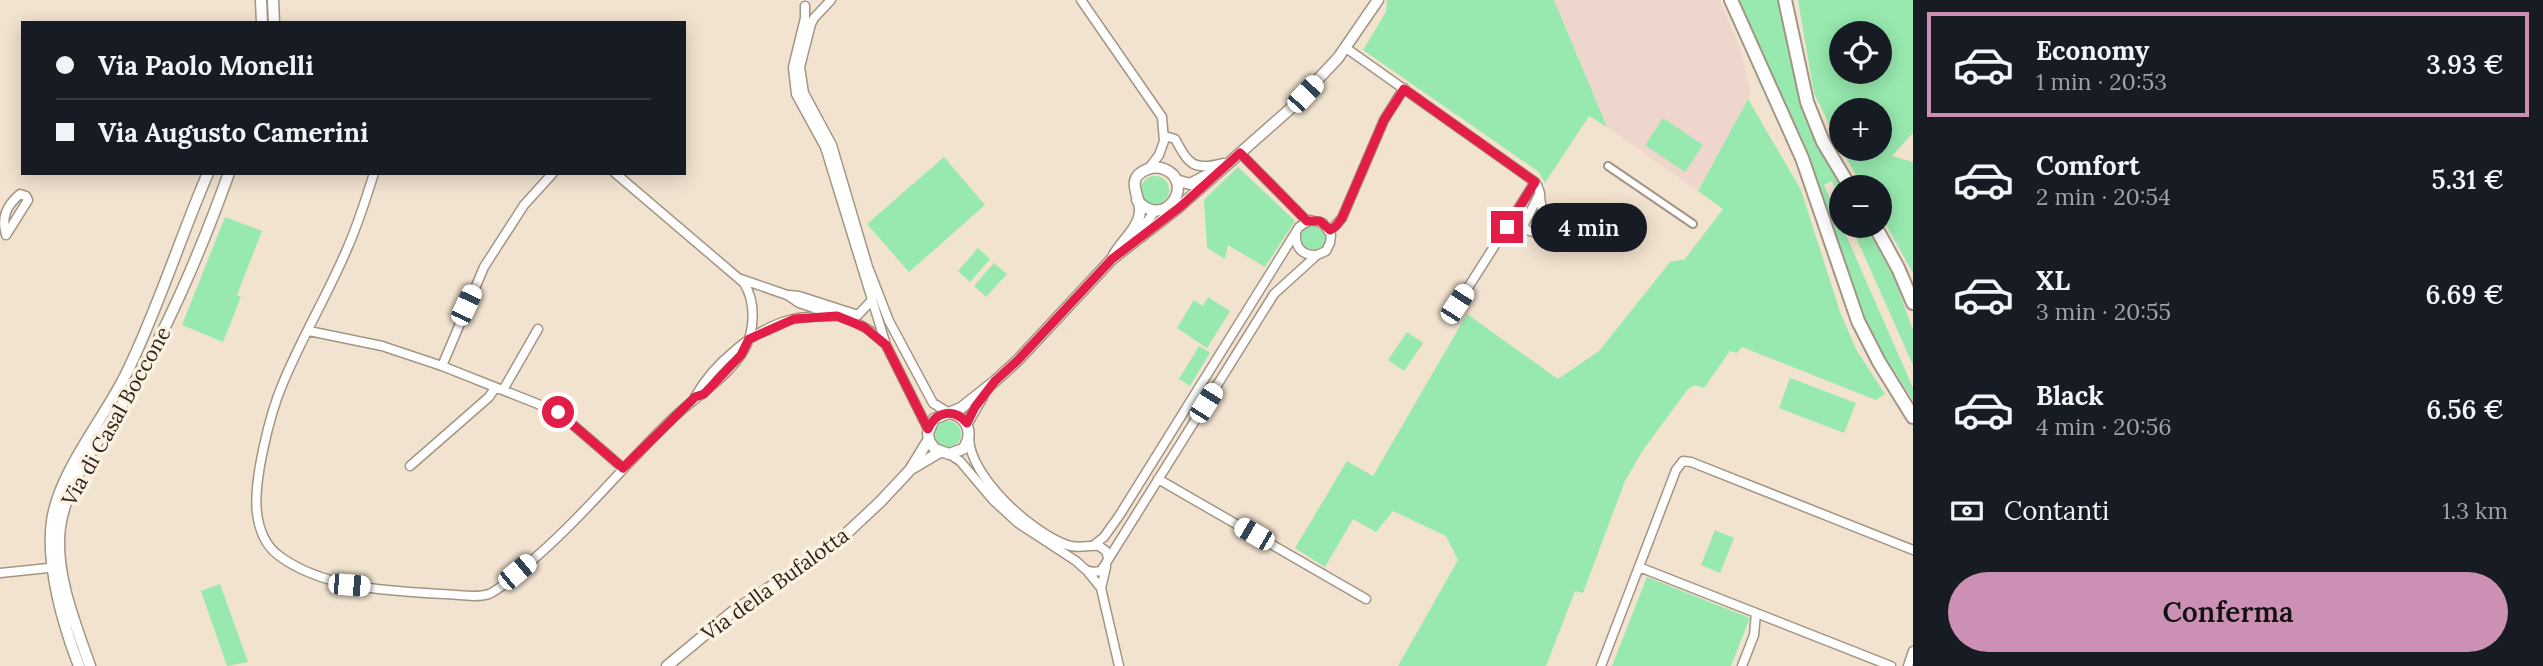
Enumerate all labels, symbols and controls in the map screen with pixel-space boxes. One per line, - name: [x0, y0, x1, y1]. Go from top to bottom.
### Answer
- map controls: [1829, 21, 1892, 238]
- button: locate: [1829, 21, 1892, 84]
- icon: car: [1952, 33, 2015, 96]
- text: Economy: [2036, 34, 2149, 67]
- text: 3.93 €: [2426, 48, 2504, 81]
- text: Via Paolo Monelli: [98, 49, 314, 82]
- text: 1 min · 20:53: [2036, 67, 2167, 96]
- car: [1283, 71, 1328, 117]
- button: +: [1829, 98, 1892, 161]
- text: Via Augusto Camerini: [98, 116, 369, 149]
- icon: car: [1952, 148, 2015, 211]
- text: Comfort: [2036, 149, 2140, 182]
- text: 5.31 €: [2432, 163, 2504, 196]
- button: −: [1829, 175, 1892, 238]
- text: 2 min · 20:54: [2036, 182, 2171, 211]
- callout: 4 min: [1532, 202, 1647, 252]
- route end: [1491, 211, 1523, 243]
- text: 4 min: [1558, 213, 1620, 242]
- icon: car: [1952, 263, 2015, 326]
- text: XL: [2036, 264, 2070, 297]
- text: 6.69 €: [2426, 278, 2504, 311]
- car: [1437, 281, 1478, 327]
- car: [448, 282, 485, 328]
- text: 3 min · 20:55: [2036, 297, 2171, 326]
- street label: Via di Casal Boccone: [55, 322, 176, 511]
- icon: car: [1952, 378, 2015, 441]
- text: Black: [2036, 379, 2104, 412]
- car: [1186, 380, 1227, 426]
- text: 6.56 €: [2426, 393, 2504, 426]
- route start: [542, 396, 574, 428]
- text: 4 min · 20:56: [2036, 412, 2172, 441]
- icon: cash: [1948, 492, 1986, 530]
- text: Contanti: [2004, 494, 2109, 527]
- text: 1.3 km: [2442, 496, 2508, 525]
- car: [1231, 514, 1278, 554]
- street label: Via della Bufalotta: [695, 521, 854, 647]
- car: [495, 550, 540, 594]
- button: Conferma: [1948, 572, 2508, 652]
- car: [328, 573, 371, 597]

